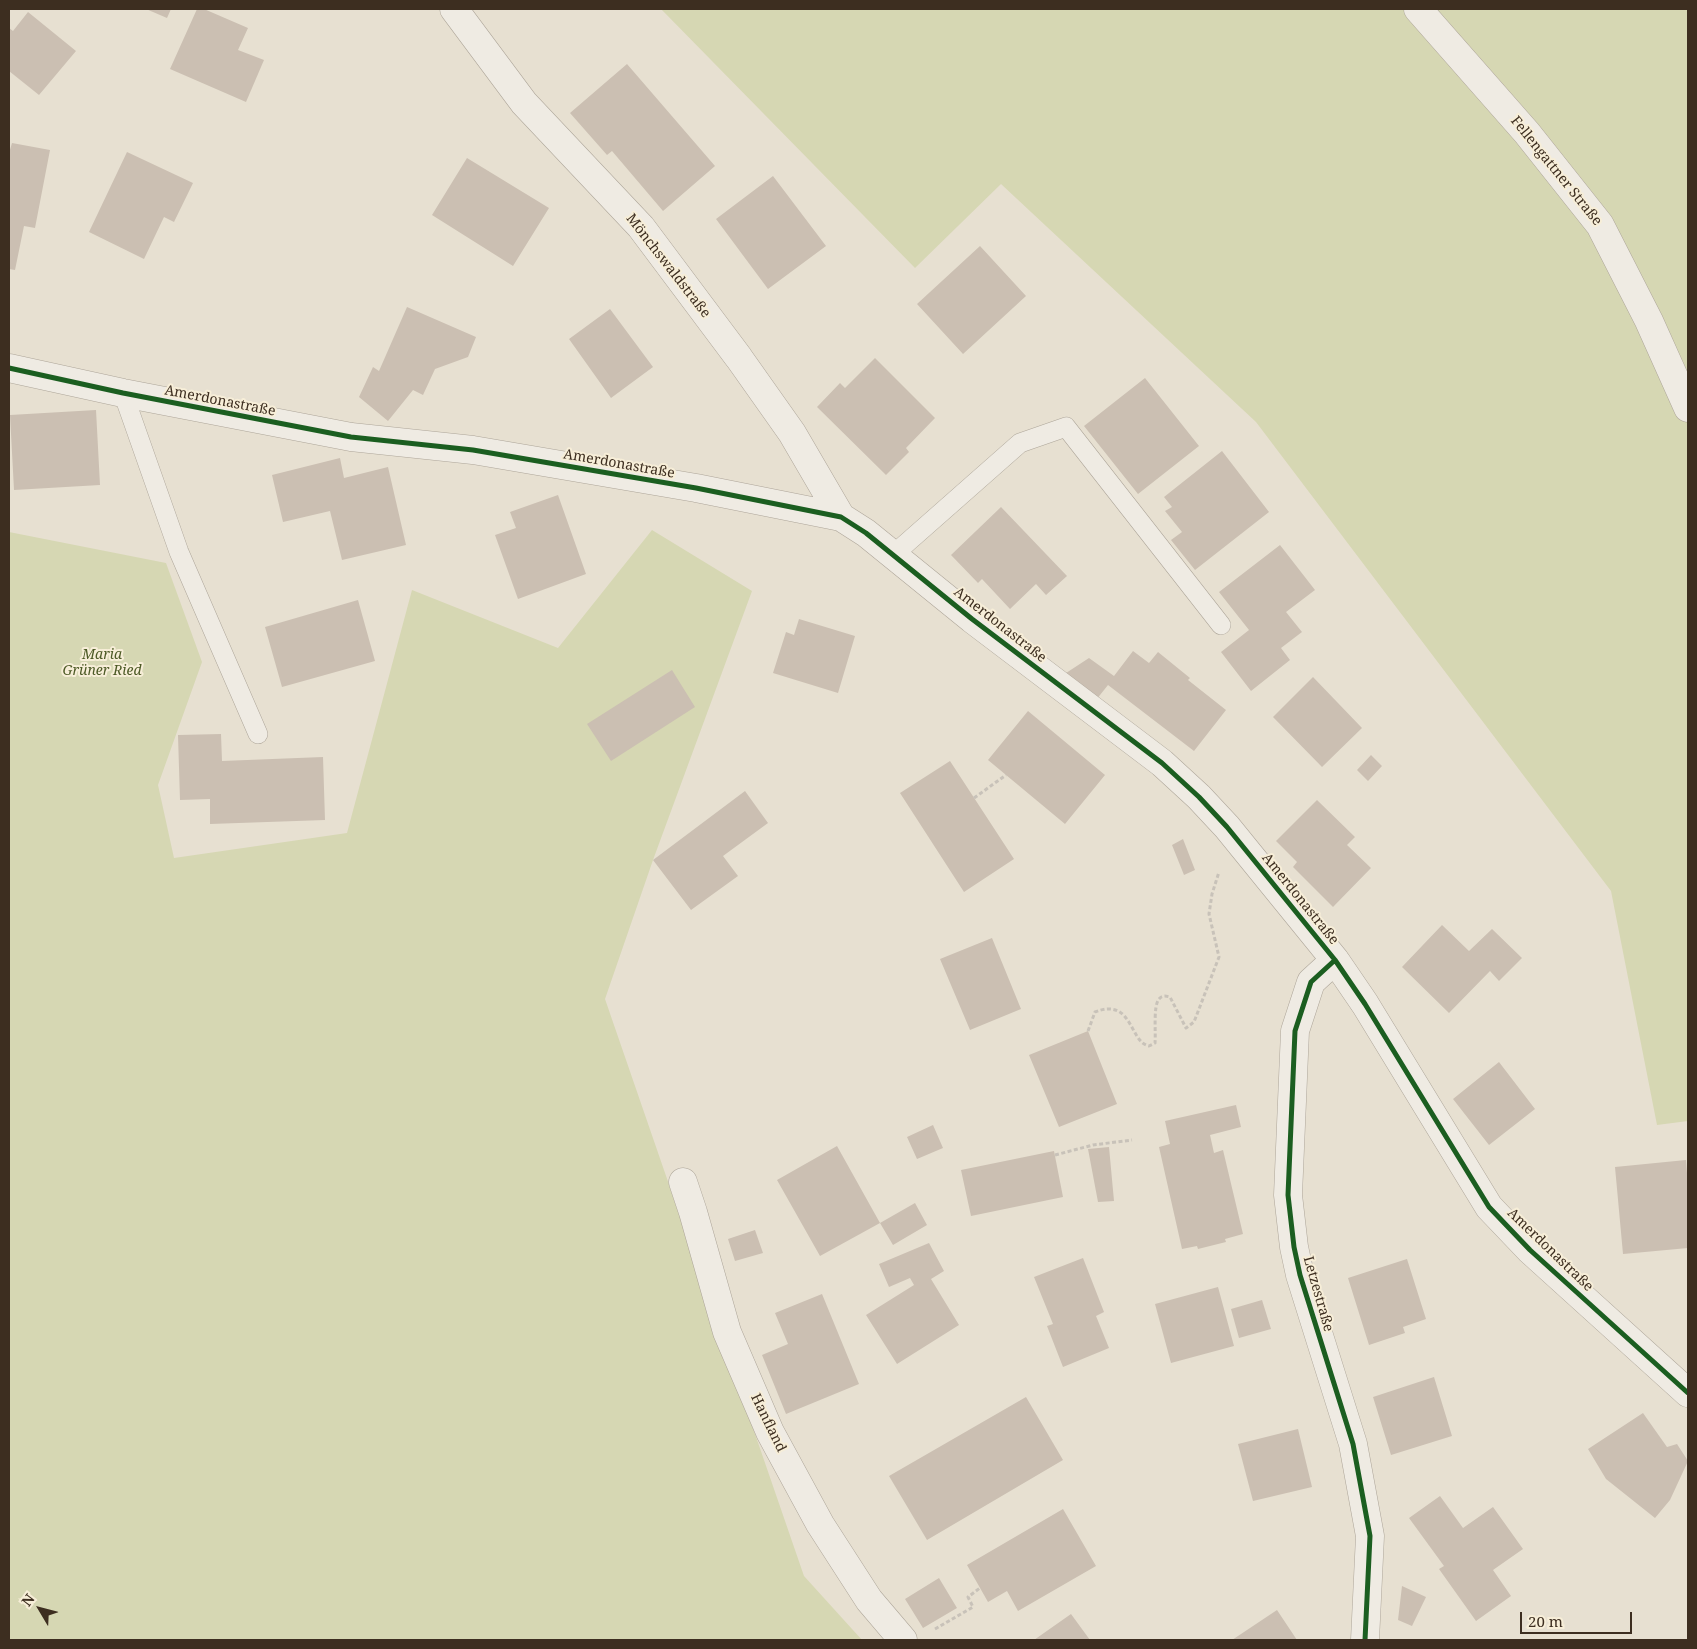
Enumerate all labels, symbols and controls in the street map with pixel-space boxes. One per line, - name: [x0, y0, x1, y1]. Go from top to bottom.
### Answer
- street label: Fellengattner Straße: [1507, 113, 1605, 229]
- street label: Mönchswaldstraße: [622, 211, 714, 321]
- street label: Amerdonastraße: [163, 382, 277, 420]
- street label: Amerdonastraße: [562, 446, 676, 482]
- street label: Amerdonastraße: [950, 584, 1050, 666]
- park label: Maria Grüner Ried: [63, 647, 141, 680]
- street label: Amerdonastraße: [1258, 850, 1342, 948]
- street label: Amerdonastraße: [1504, 1205, 1596, 1295]
- street label: Letzestraße: [1299, 1254, 1337, 1334]
- street label: Hanfland: [747, 1391, 789, 1455]
- north arrow: [15, 1584, 65, 1634]
- text: N: [17, 1590, 39, 1610]
- scale bar: [1522, 1602, 1634, 1634]
- text: 20 m: [1528, 1611, 1563, 1631]

